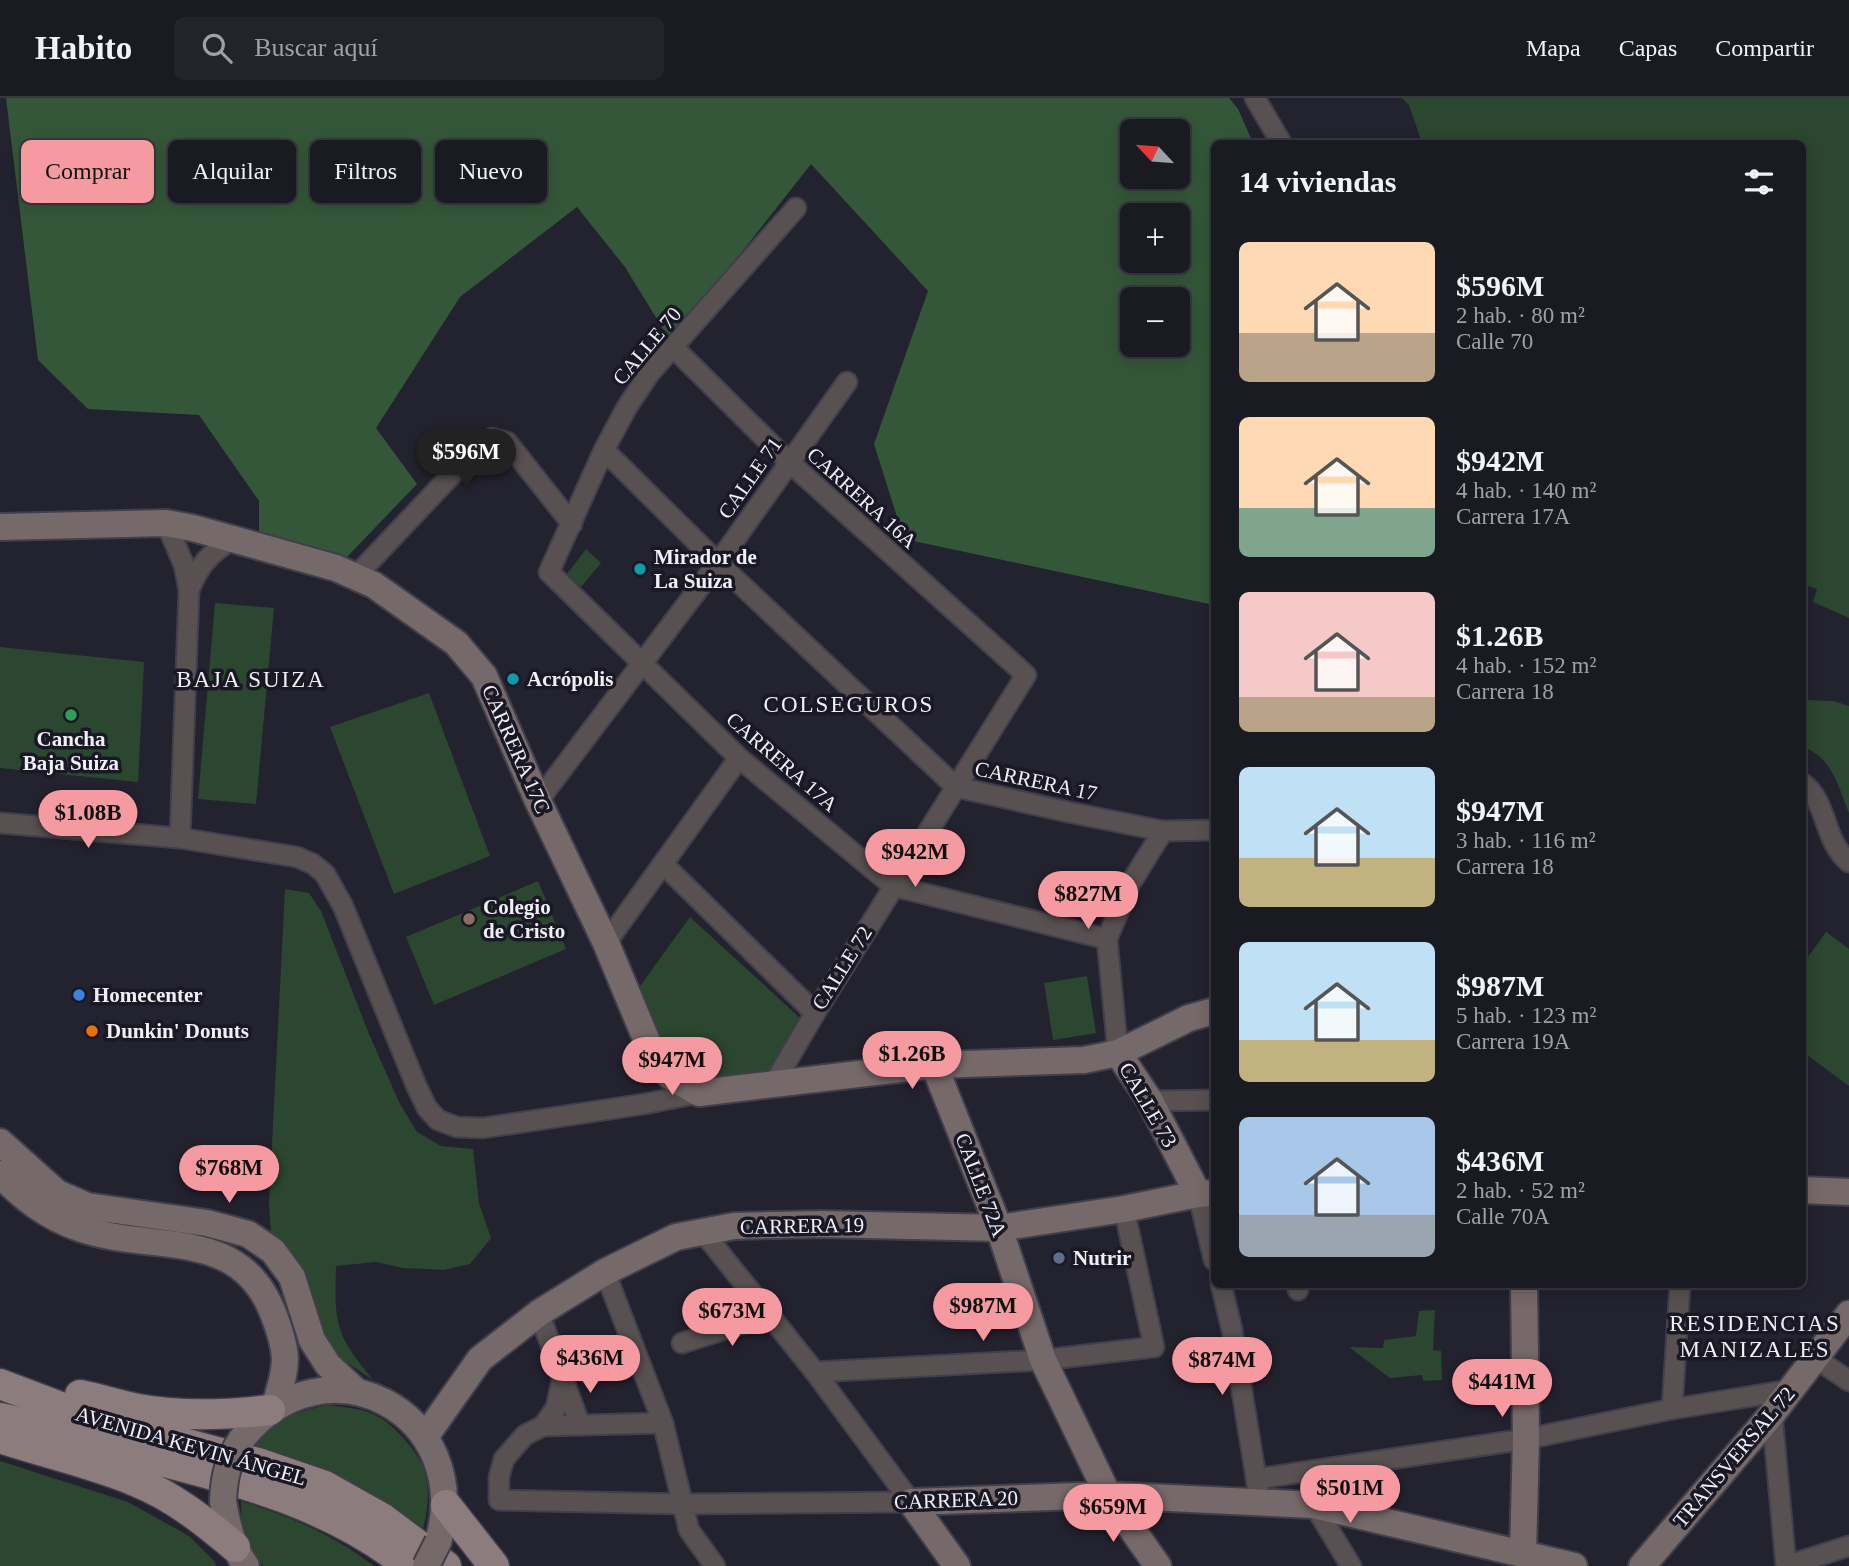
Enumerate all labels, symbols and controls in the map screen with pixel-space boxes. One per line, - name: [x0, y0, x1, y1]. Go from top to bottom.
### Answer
- search box: [174, 17, 664, 80]
- icon: search: [198, 29, 236, 67]
- text: Habito: [35, 30, 132, 66]
- text: Buscar aquí: [254, 33, 378, 62]
- text: Mapa: [1526, 35, 1581, 61]
- text: Capas: [1619, 35, 1677, 61]
- text: Compartir: [1715, 35, 1814, 61]
- north arrow: [1120, 119, 1190, 189]
- map controls: [1120, 119, 1190, 357]
- chip: Comprar: [21, 140, 154, 203]
- chip: Alquilar: [168, 140, 296, 203]
- chip: Filtros: [310, 140, 421, 203]
- chip: Nuevo: [435, 140, 547, 203]
- icon: filters: [1740, 163, 1778, 201]
- text: 14 viviendas: [1239, 165, 1397, 198]
- button: +: [1120, 203, 1190, 273]
- text: $596M: [1456, 269, 1544, 302]
- icon: home: [1295, 270, 1379, 354]
- button: −: [1120, 287, 1190, 357]
- street label: CALLE 70: [608, 302, 686, 390]
- text: 2 hab. · 80 m²: [1456, 303, 1585, 328]
- text: Calle 70: [1456, 329, 1533, 354]
- pin: $596M: [417, 430, 515, 489]
- street label: CALLE 71: [713, 433, 787, 523]
- text: $596M: [432, 439, 500, 464]
- street label: CARRERA 16A: [802, 442, 922, 554]
- text: $942M: [1456, 444, 1544, 477]
- icon: home: [1295, 445, 1379, 529]
- text: 4 hab. · 140 m²: [1456, 478, 1596, 503]
- text: Carrera 17A: [1456, 504, 1570, 529]
- place label: Mirador de La Suiza: [654, 545, 757, 593]
- marker: Mirador de La Suiza: [632, 561, 648, 577]
- text: $1.26B: [1456, 619, 1544, 652]
- icon: home: [1295, 620, 1379, 704]
- text: 4 hab. · 152 m²: [1456, 653, 1596, 678]
- district label: BAJA SUIZA: [176, 667, 326, 692]
- place label: Acrópolis: [527, 667, 613, 691]
- marker: Acrópolis: [505, 671, 521, 687]
- text: Carrera 18: [1456, 679, 1554, 704]
- street label: CARRERA 17C: [477, 681, 555, 817]
- district label: COLSEGUROS: [764, 692, 934, 717]
- marker: Cancha Baja Suiza: [63, 707, 79, 723]
- street label: CARRERA 17A: [722, 707, 843, 817]
- place label: Cancha Baja Suiza: [23, 727, 120, 775]
- street label: CARRERA 17: [973, 756, 1099, 806]
- pin: $1.08B: [31, 790, 145, 850]
- text: $947M: [1456, 794, 1544, 827]
- icon: home: [1295, 795, 1379, 879]
- text: $1.08B: [54, 800, 122, 825]
- text: 3 hab. · 116 m²: [1456, 828, 1596, 853]
- pin: $942M: [866, 830, 964, 889]
- text: $942M: [881, 839, 949, 864]
- text: Carrera 18: [1456, 854, 1554, 879]
- pin: $827M: [1039, 872, 1137, 931]
- text: $827M: [1054, 881, 1122, 906]
- place label: Colegio de Cristo: [483, 895, 565, 943]
- marker: Colegio de Cristo: [461, 911, 477, 927]
- street label: CALLE 72: [807, 922, 877, 1014]
- text: $987M: [1456, 969, 1544, 1002]
- icon: home: [1295, 970, 1379, 1054]
- place label: Homecenter: [93, 983, 203, 1007]
- marker: Homecenter: [71, 987, 87, 1003]
- text: 5 hab. · 123 m²: [1456, 1003, 1596, 1028]
- place label: Dunkin' Donuts: [106, 1019, 249, 1043]
- marker: Dunkin' Donuts: [84, 1023, 100, 1039]
- text: Carrera 19A: [1456, 1029, 1570, 1054]
- pin: $1.26B: [855, 1032, 969, 1091]
- pin: $947M: [623, 1038, 721, 1097]
- text: $1.26B: [878, 1041, 946, 1066]
- text: $947M: [638, 1047, 706, 1072]
- street label: CALLE 73: [1114, 1058, 1182, 1152]
- street label: CALLE 72A: [950, 1130, 1012, 1241]
- text: $436M: [1456, 1144, 1544, 1177]
- icon: home: [1295, 1145, 1379, 1229]
- pin: $768M: [180, 1146, 278, 1205]
- text: $768M: [195, 1155, 263, 1180]
- text: 2 hab. · 52 m²: [1456, 1178, 1585, 1203]
- text: Calle 70A: [1456, 1204, 1550, 1229]
- street label: CARRERA 19: [740, 1213, 864, 1239]
- place label: Nutrir: [1073, 1246, 1131, 1270]
- marker: Nutrir: [1051, 1250, 1067, 1266]
- pin: $987M: [934, 1284, 1032, 1343]
- pin: $673M: [683, 1288, 781, 1348]
- text: $987M: [949, 1293, 1017, 1318]
- text: $673M: [698, 1298, 766, 1323]
- district label: RESIDENCIAS MANIZALES: [1669, 1311, 1841, 1362]
- pin: $436M: [541, 1336, 639, 1395]
- pin: $874M: [1173, 1338, 1271, 1397]
- text: $436M: [556, 1345, 624, 1370]
- text: $874M: [1188, 1347, 1256, 1372]
- pin: $441M: [1453, 1360, 1551, 1419]
- text: $441M: [1468, 1369, 1536, 1394]
- street label: TRANSVERSAL 72: [1668, 1382, 1800, 1532]
- street label: AVENIDA KEVIN ÁNGEL: [73, 1402, 309, 1490]
- pin: $501M: [1301, 1466, 1399, 1525]
- text: $501M: [1316, 1475, 1384, 1500]
- pin: $659M: [1064, 1484, 1162, 1544]
- street label: CARRERA 20: [893, 1486, 1019, 1514]
- text: $659M: [1079, 1494, 1147, 1519]

